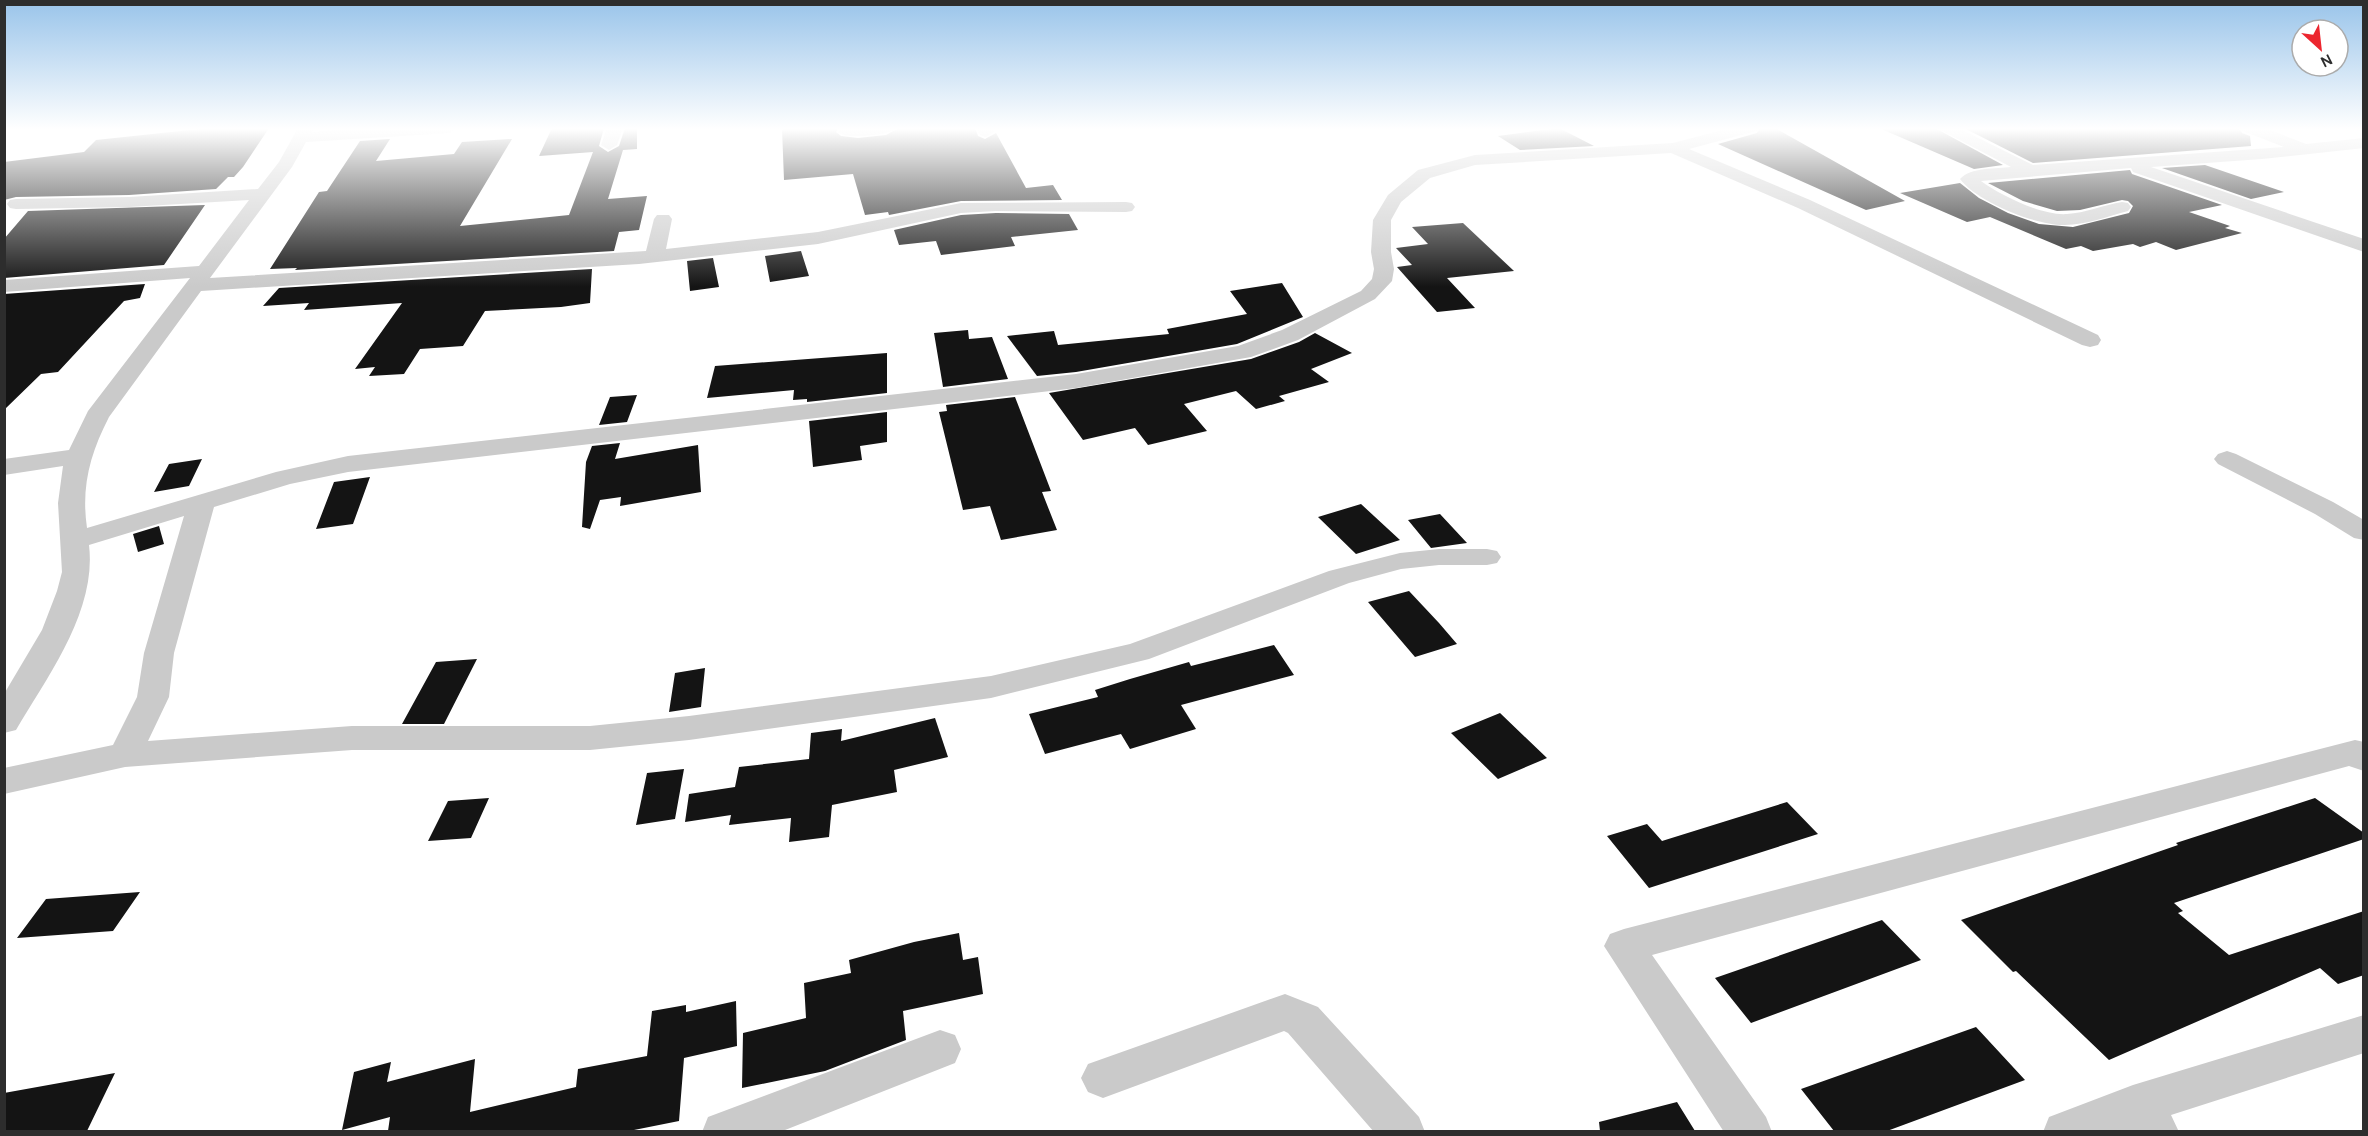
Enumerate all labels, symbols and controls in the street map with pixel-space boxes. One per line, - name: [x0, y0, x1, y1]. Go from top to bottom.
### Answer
- north arrow: [2290, 18, 2350, 78]
- text: N: [2317, 50, 2336, 72]

